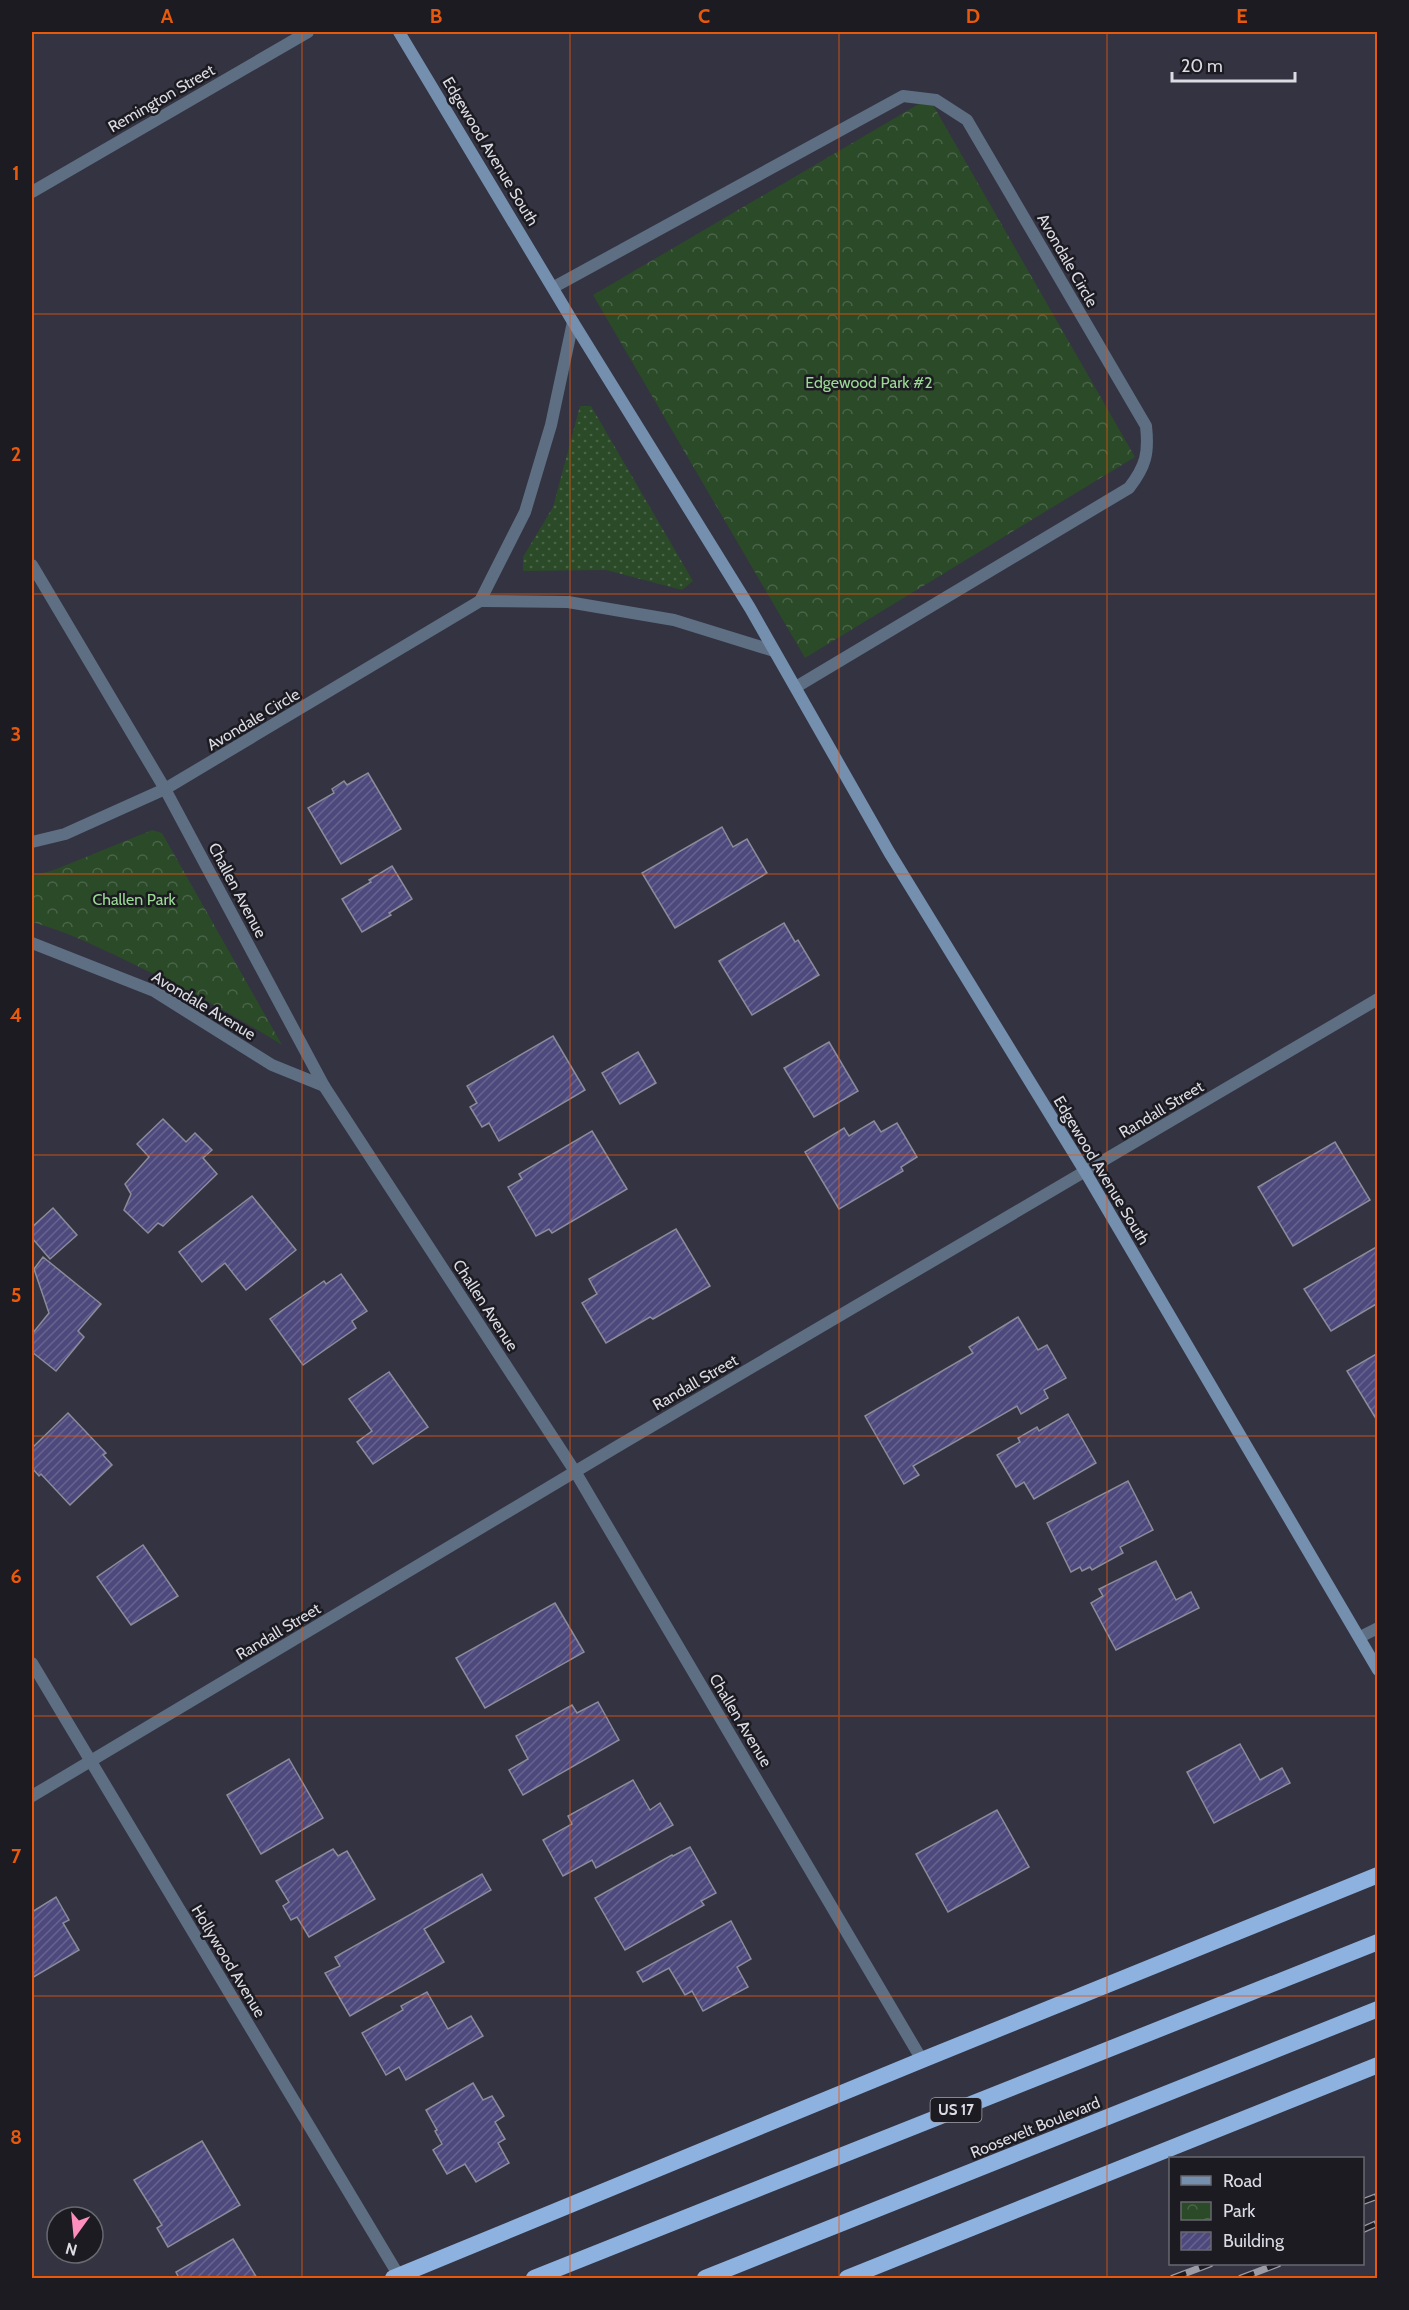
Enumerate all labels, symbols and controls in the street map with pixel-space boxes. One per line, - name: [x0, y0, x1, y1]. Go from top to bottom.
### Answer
- text: A: [161, 4, 174, 28]
- text: B: [430, 4, 442, 28]
- text: C: [698, 4, 710, 28]
- text: D: [966, 4, 980, 28]
- text: E: [1236, 4, 1248, 28]
- scale bar: [1172, 45, 1295, 83]
- text: 20 m: [1181, 55, 1223, 77]
- street label: Remington Street: [105, 60, 218, 137]
- street label: Edgewood Avenue South: [439, 73, 543, 229]
- text: 1: [12, 161, 20, 185]
- street label: Avondale Circle: [1033, 210, 1102, 310]
- park label: Edgewood Park #2: [805, 373, 933, 392]
- text: 2: [11, 442, 21, 466]
- street label: Avondale Circle: [204, 684, 303, 754]
- text: 3: [11, 722, 21, 746]
- street label: Challen Avenue: [204, 839, 271, 941]
- park label: Challen Park: [92, 890, 176, 909]
- street label: Avondale Avenue: [148, 967, 259, 1044]
- text: 4: [10, 1003, 22, 1027]
- street label: Randall Street: [1116, 1077, 1207, 1142]
- street label: Edgewood Avenue South: [1050, 1092, 1154, 1248]
- street label: Challen Avenue: [449, 1256, 522, 1355]
- text: 5: [11, 1283, 21, 1307]
- street label: Randall Street: [649, 1350, 742, 1414]
- text: 6: [10, 1564, 22, 1588]
- street label: Randall Street: [233, 1599, 324, 1664]
- street label: Challen Avenue: [705, 1670, 776, 1770]
- text: 7: [11, 1844, 22, 1868]
- street label: Hollywood Avenue: [188, 1902, 270, 2021]
- street label: Roosevelt Boulevard: [968, 2093, 1103, 2162]
- road number: US 17: [930, 2098, 982, 2122]
- text: 8: [10, 2125, 22, 2149]
- legend: [1169, 2157, 1364, 2265]
- text: Road: [1223, 2170, 1262, 2192]
- text: Park: [1223, 2200, 1256, 2222]
- north arrow: [45, 2205, 105, 2265]
- text: Building: [1223, 2230, 1285, 2252]
- text: N: [63, 2238, 79, 2260]

